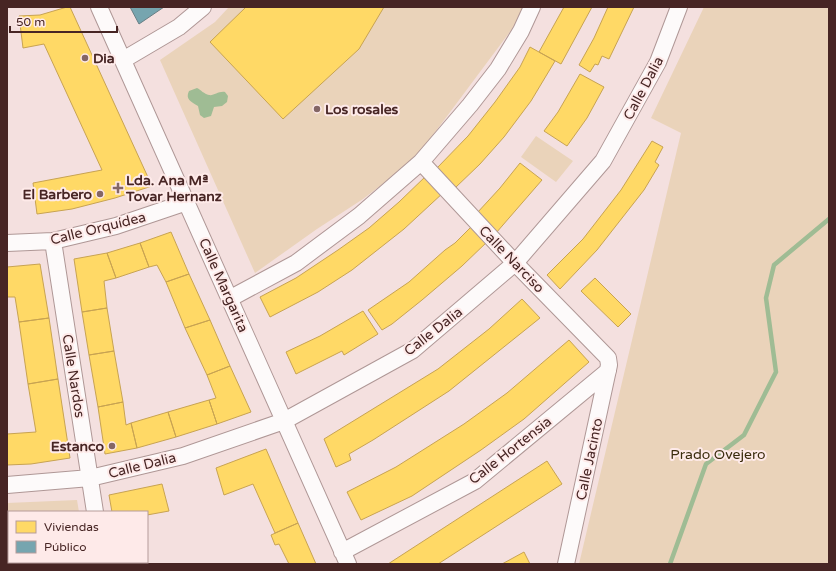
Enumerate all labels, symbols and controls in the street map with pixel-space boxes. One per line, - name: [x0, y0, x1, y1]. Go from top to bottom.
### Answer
- scale bar: [10, 8, 117, 34]
- text: 50 m: [16, 15, 45, 29]
- place label: Dia: [93, 50, 115, 67]
- marker: Dia: [80, 53, 90, 63]
- street label: Calle Dalia: [620, 54, 667, 123]
- place label: Los rosales: [325, 101, 399, 118]
- marker: Los rosales: [312, 104, 322, 114]
- place label: Lda. Ana Mª Tovar Hernanz: [125, 172, 222, 205]
- marker: Lda. Ana Mª Tovar Hernanz: [113, 183, 123, 193]
- place label: El Barbero: [23, 186, 92, 203]
- marker: El Barbero: [95, 189, 105, 199]
- street label: Calle Orquídea: [49, 208, 148, 249]
- street label: Calle Narciso: [475, 222, 548, 296]
- street label: Calle Margarita: [195, 235, 252, 335]
- street label: Calle Dalia: [401, 303, 466, 359]
- street label: Calle Nardos: [59, 333, 89, 419]
- street label: Calle Hortensia: [466, 413, 555, 488]
- street label: Calle Jacinto: [572, 416, 606, 502]
- place label: Estanco: [51, 438, 104, 455]
- marker: Estanco: [107, 441, 117, 451]
- park label: Prado Ovejero: [670, 446, 766, 463]
- street label: Calle Dalia: [106, 449, 178, 482]
- legend: [8, 511, 148, 563]
- text: Viviendas: [44, 520, 99, 534]
- text: Público: [44, 540, 86, 554]

